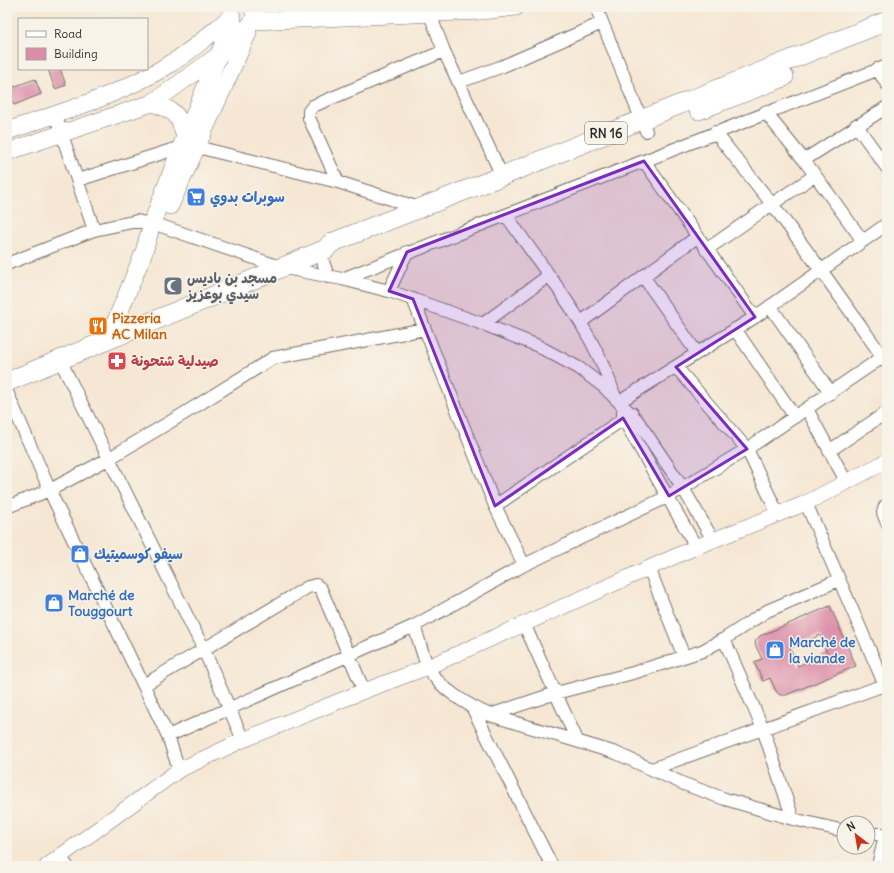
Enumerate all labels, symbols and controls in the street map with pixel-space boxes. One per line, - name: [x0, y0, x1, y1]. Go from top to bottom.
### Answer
- legend: [18, 18, 148, 70]
- text: Road: [54, 26, 82, 41]
- text: Building: [54, 46, 98, 61]
- road number: RN 16: [585, 122, 627, 144]
- supermarket icon: سوبرات بدوي: [185, 186, 207, 208]
- place label: سوبرات بدوي: [210, 188, 285, 208]
- place label: مسجد بن باديس سيدي بوعزيز: [185, 269, 277, 305]
- mosque icon: مسجد بن باديس سيدي بوعزيز: [162, 275, 184, 297]
- place label: Pizzeria AC Milan: [112, 309, 167, 343]
- restaurant icon: Pizzeria AC Milan: [87, 315, 109, 337]
- pharmacy icon: صيدلية شتحونة: [106, 350, 128, 372]
- place label: صيدلية شتحونة: [131, 352, 219, 371]
- shop icon: سيفو كوسميتيك: [69, 543, 91, 565]
- place label: سيفو كوسميتيك: [94, 545, 183, 564]
- place label: Marché de Touggourt: [68, 586, 135, 620]
- shop icon: Marché de Touggourt: [43, 592, 65, 614]
- place label: Marché de la viande: [789, 633, 856, 667]
- shop icon: Marché de la viande: [764, 639, 786, 661]
- north arrow: [836, 815, 876, 855]
- text: N: [844, 818, 858, 834]

